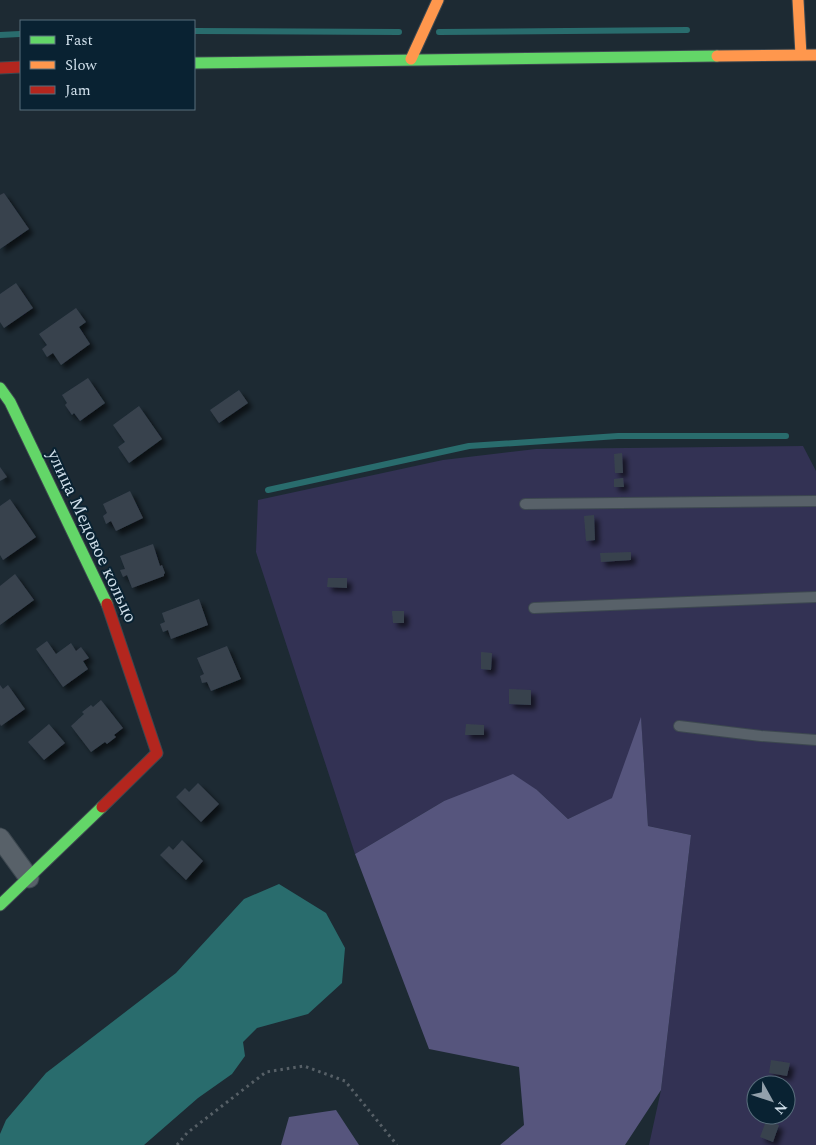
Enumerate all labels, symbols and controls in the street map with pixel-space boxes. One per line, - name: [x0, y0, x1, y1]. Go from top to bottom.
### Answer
- legend: [20, 20, 195, 110]
- text: Fast: [65, 29, 93, 52]
- text: Slow: [65, 54, 97, 77]
- text: Jam: [65, 79, 91, 102]
- street label: улица Медовое кольцо: [39, 444, 144, 627]
- north arrow: [746, 1075, 796, 1125]
- text: N: [769, 1097, 792, 1119]

